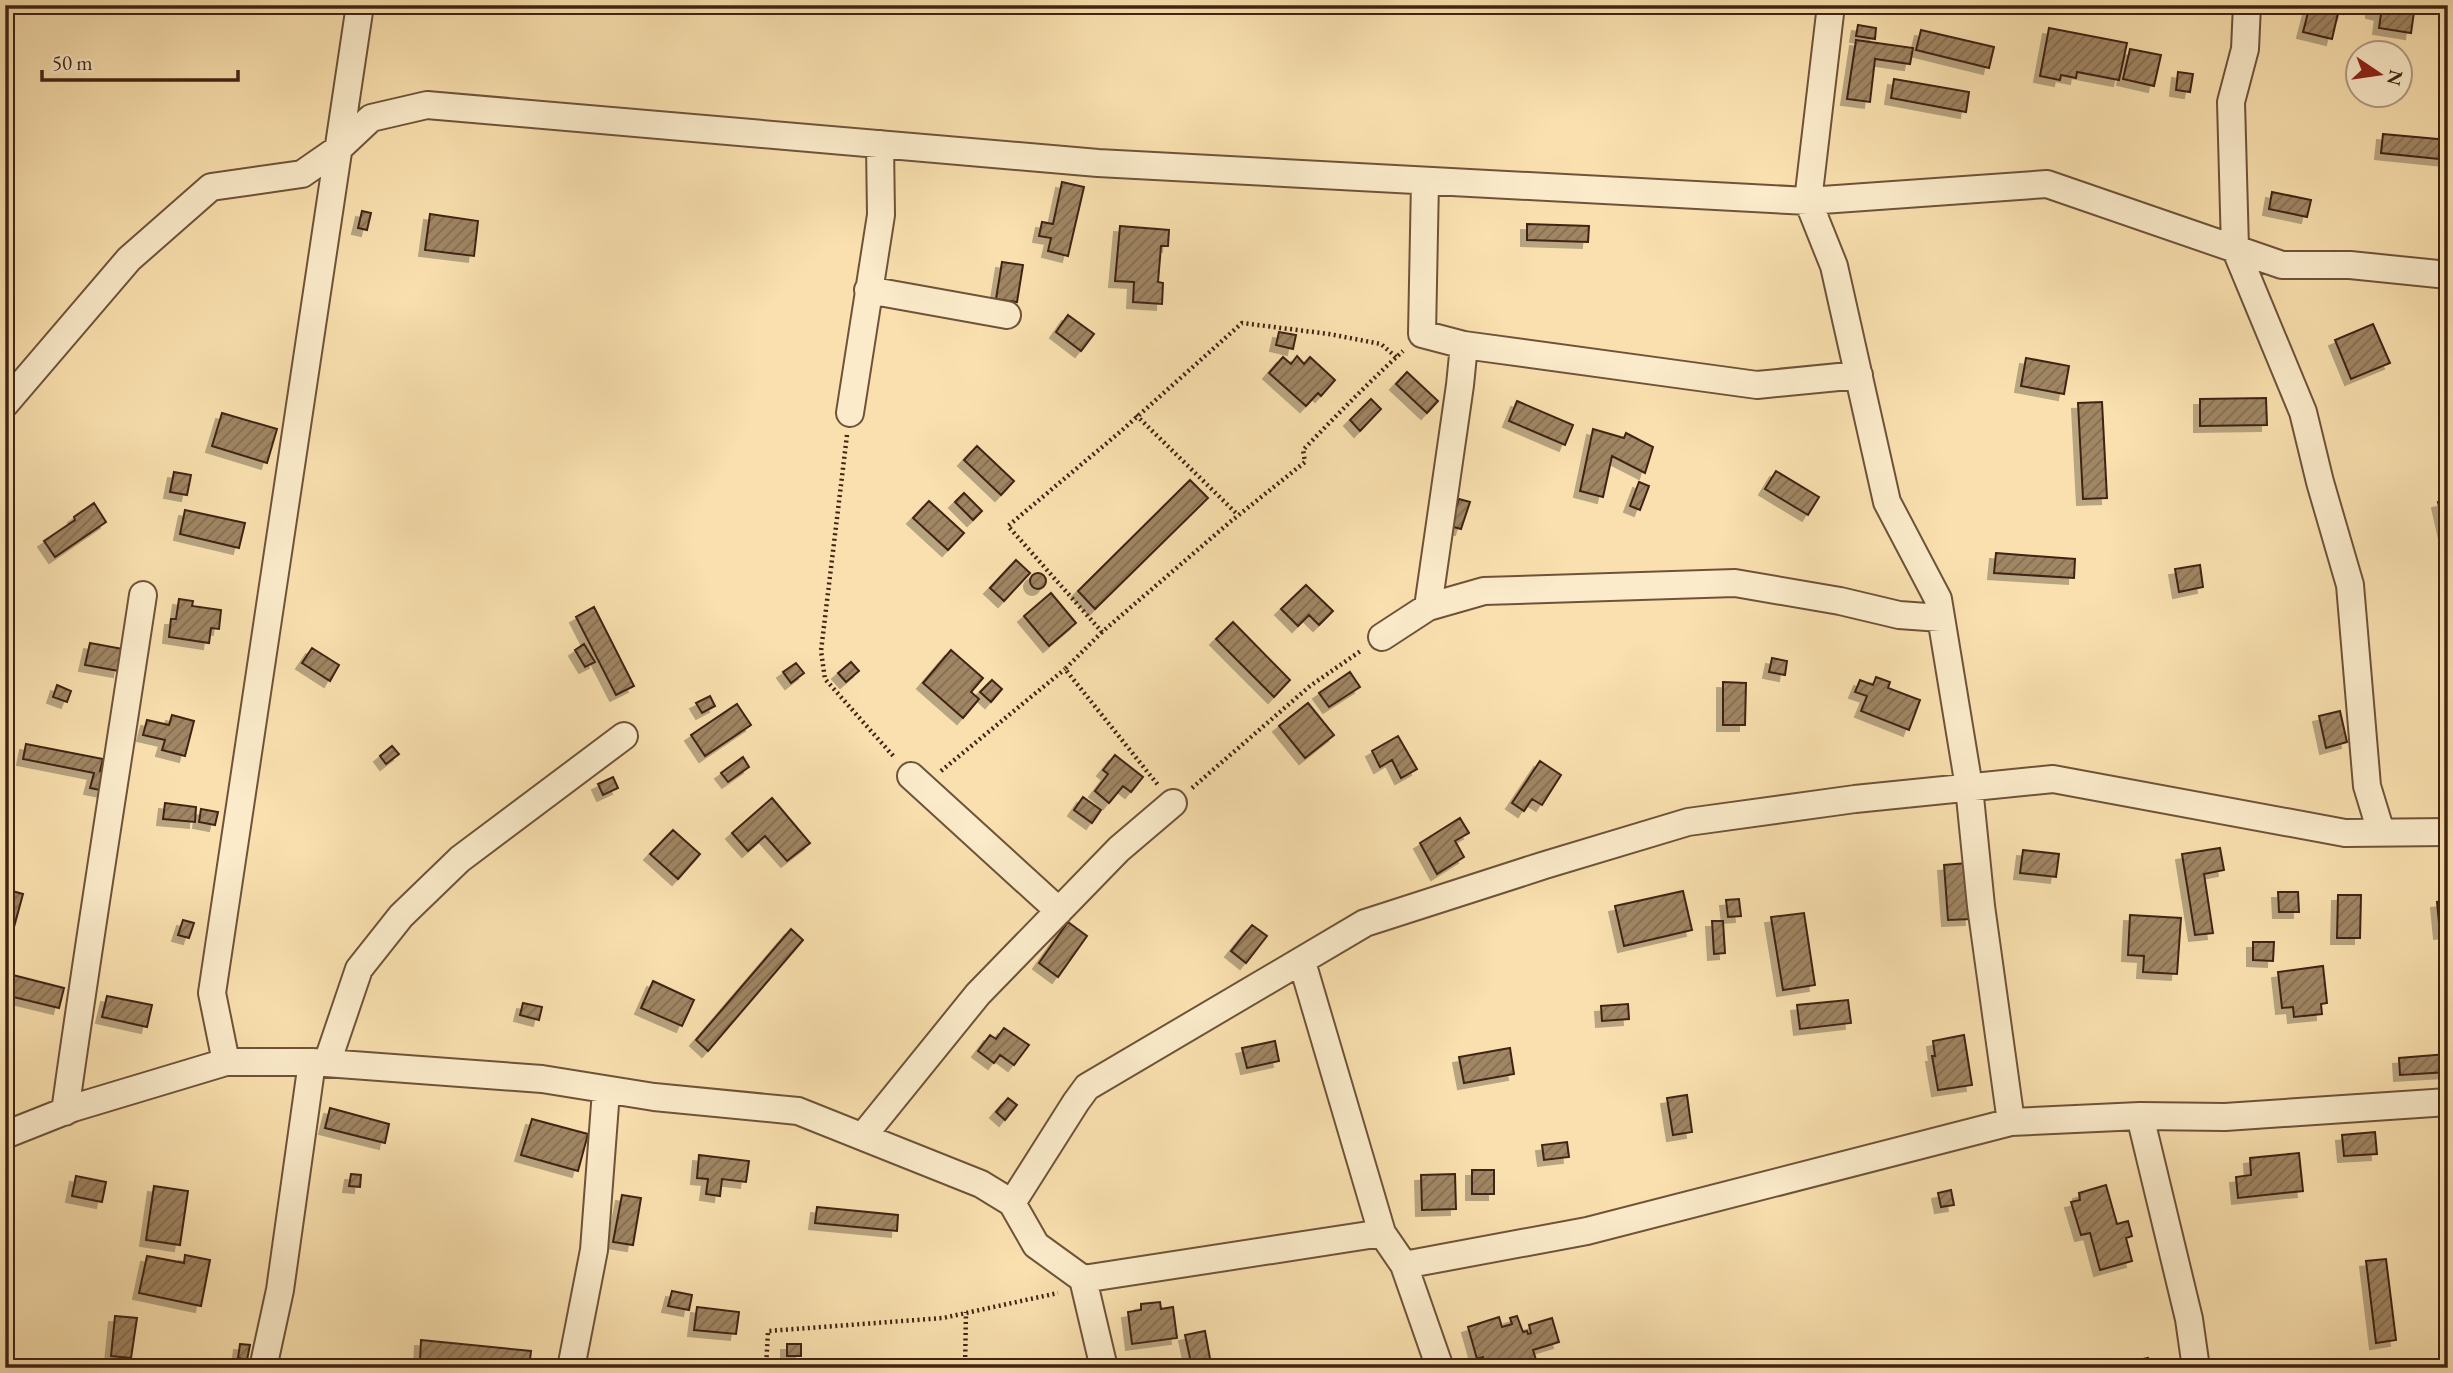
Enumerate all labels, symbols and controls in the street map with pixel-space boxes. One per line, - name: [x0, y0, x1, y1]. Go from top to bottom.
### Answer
- scale bar: [42, 38, 238, 82]
- north arrow: [2344, 38, 2414, 108]
- text: 50 m: [52, 49, 93, 76]
- text: N: [2381, 67, 2409, 89]

